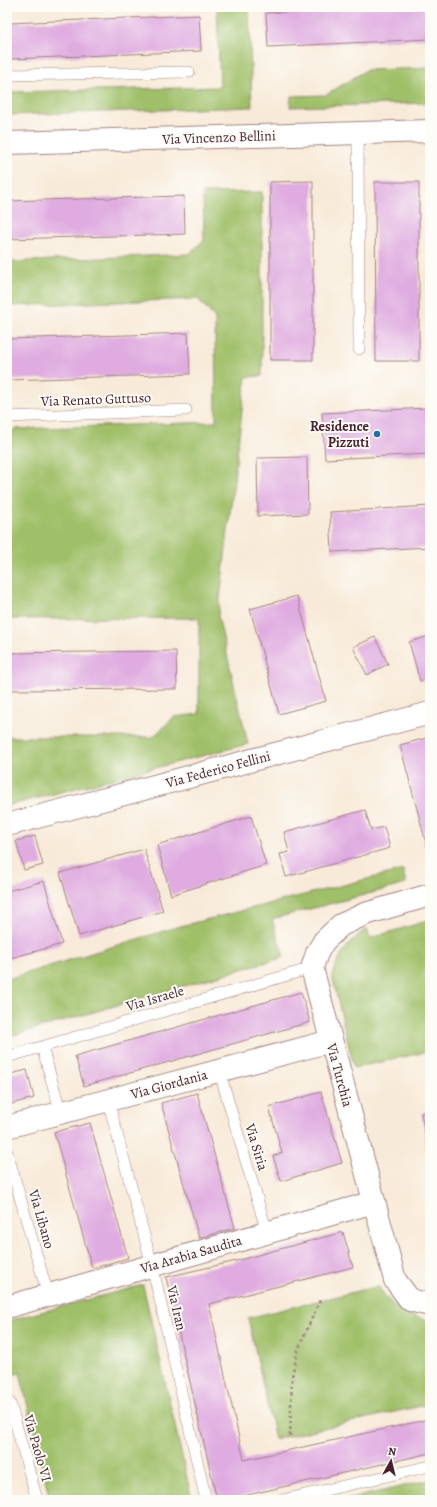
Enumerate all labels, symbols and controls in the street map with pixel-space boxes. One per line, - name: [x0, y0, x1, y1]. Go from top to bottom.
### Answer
- street label: Via Vincenzo Bellini: [161, 126, 276, 149]
- street label: Via Renato Guttuso: [40, 388, 151, 411]
- place label: Residence Pizzuti: [310, 417, 370, 452]
- marker: Residence Pizzuti: [372, 429, 382, 439]
- street label: Via Federico Fellini: [163, 746, 273, 793]
- street label: Via Israele: [123, 981, 186, 1016]
- street label: Via Turchia: [322, 1040, 357, 1109]
- street label: Via Giordania: [128, 1065, 210, 1104]
- street label: Via Siria: [240, 1120, 273, 1173]
- street label: Via Libano: [24, 1186, 59, 1251]
- street label: Via Arabia Saudita: [137, 1231, 245, 1278]
- street label: Via Iran: [162, 1283, 191, 1333]
- street label: Via Paolo VI: [19, 1411, 56, 1484]
- north arrow: [371, 1441, 411, 1481]
- text: N: [387, 1444, 397, 1460]

